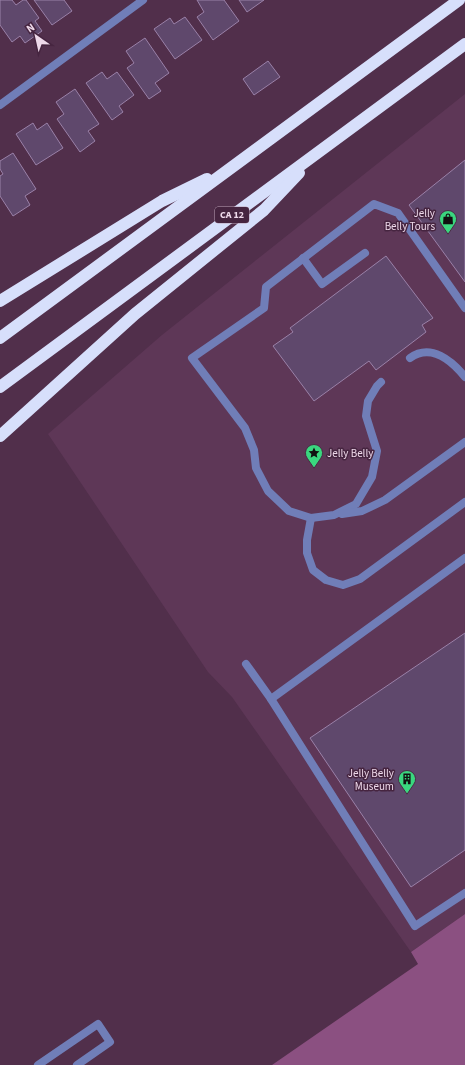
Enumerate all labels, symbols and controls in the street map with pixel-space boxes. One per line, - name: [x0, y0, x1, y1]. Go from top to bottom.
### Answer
- north arrow: [16, 16, 56, 56]
- text: N: [23, 20, 38, 36]
- place label: Jelly Belly Tours: [385, 206, 435, 234]
- road number: CA 12: [215, 207, 249, 223]
- shop icon: Jelly Belly Tours: [438, 209, 458, 234]
- place icon: Jelly Belly: [304, 443, 324, 468]
- place label: Jelly Belly: [327, 446, 373, 461]
- place label: Jelly Belly Museum: [348, 766, 394, 794]
- building icon: Jelly Belly Museum: [397, 769, 417, 794]

